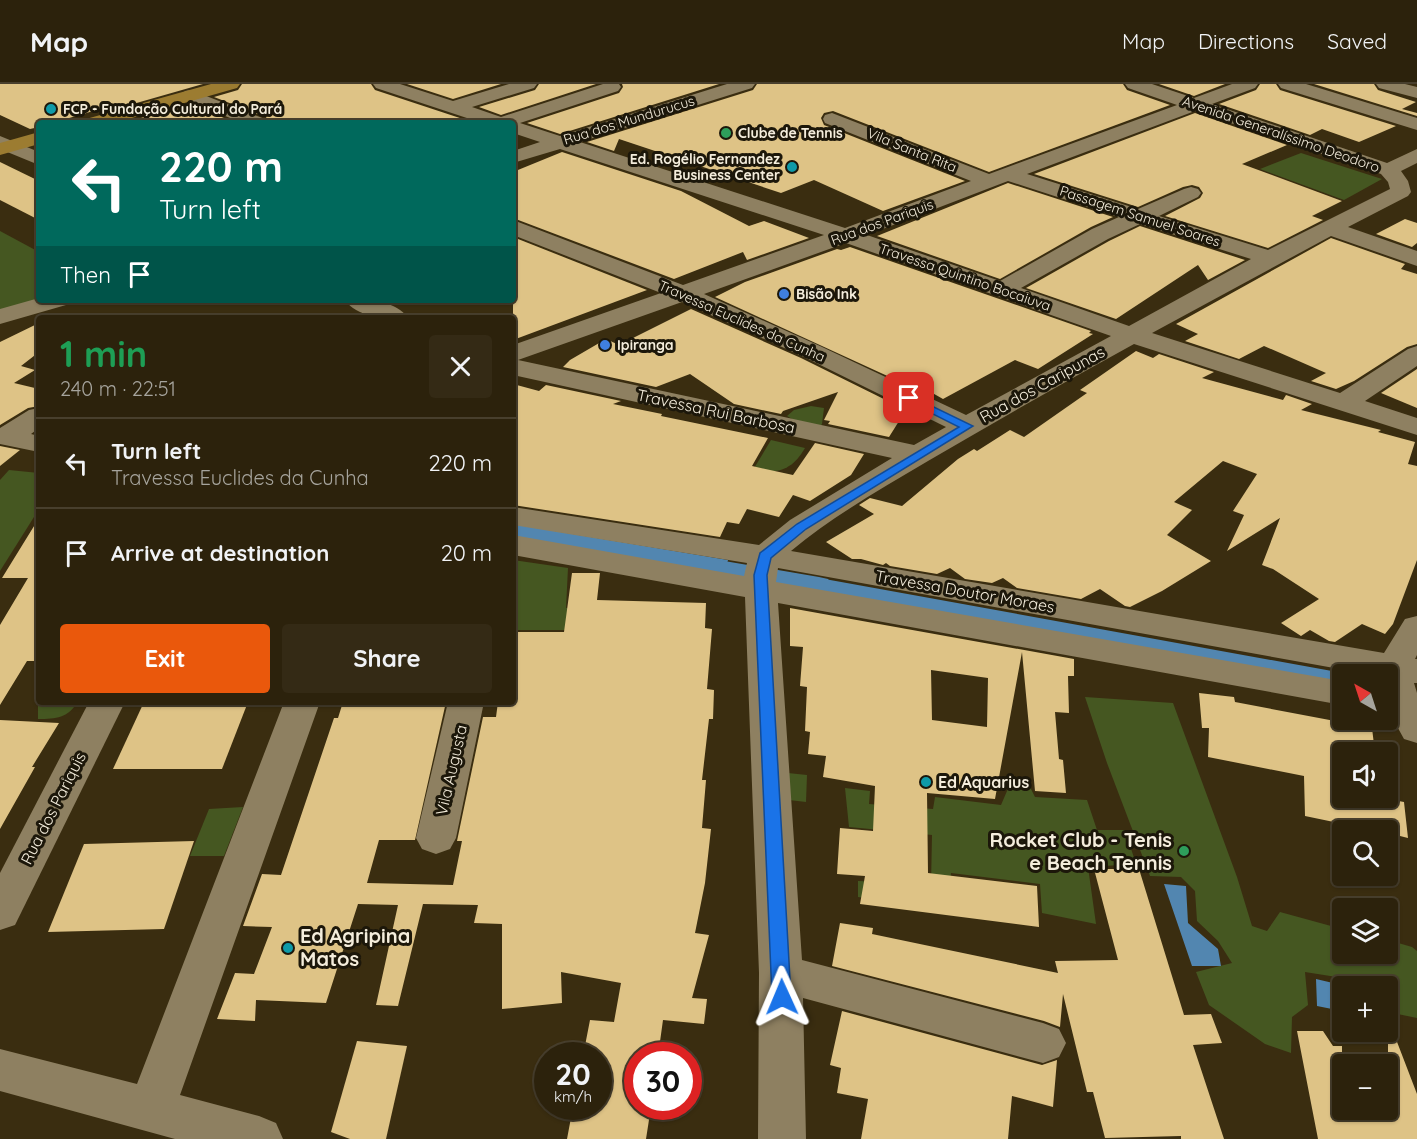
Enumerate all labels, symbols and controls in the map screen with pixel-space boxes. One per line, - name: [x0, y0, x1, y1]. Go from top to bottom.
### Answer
- text: Map: [30, 24, 88, 59]
- text: Map: [1122, 28, 1165, 54]
- text: Directions: [1198, 28, 1294, 54]
- text: Saved: [1327, 28, 1387, 54]
- street label: Rua dos Mundurucus: [561, 91, 697, 149]
- street label: Avenida Generalíssimo Deodoro: [1180, 92, 1382, 176]
- place label: FCP - Fundação Cultural do Pará: [63, 100, 282, 118]
- marker: FCP - Fundação Cultural do Pará: [44, 102, 58, 116]
- place label: Clube de Tennis: [738, 124, 843, 142]
- street label: Vila Santa Rita: [865, 124, 959, 176]
- marker: Clube de Tennis: [719, 126, 733, 140]
- text: 220 m: [159, 140, 283, 193]
- icon: left: [60, 144, 138, 222]
- place label: Ed. Rogélio Fernandez Business Center: [630, 150, 780, 184]
- marker: Ed. Rogélio Fernandez Business Center: [785, 160, 799, 174]
- street label: Passagem Samuel Soares: [1057, 182, 1223, 250]
- text: Turn left: [159, 192, 261, 226]
- street label: Rua dos Pariquis: [828, 195, 936, 249]
- street label: Travessa Quintino Bocaiuva: [877, 239, 1053, 315]
- icon: arrive: [123, 258, 156, 291]
- text: Then: [60, 261, 111, 289]
- street label: Travessa Euclides da Cunha: [656, 276, 828, 366]
- place label: Bisão Ink: [796, 285, 857, 303]
- marker: Bisão Ink: [777, 287, 791, 301]
- text: 1 min: [60, 331, 147, 376]
- button: close: [429, 335, 492, 398]
- place label: Ipiranga: [617, 336, 674, 354]
- marker: Ipiranga: [598, 338, 612, 352]
- street label: Rua dos Caripunas: [976, 341, 1108, 427]
- pin: [883, 372, 934, 423]
- text: 240 m · 22:51: [60, 376, 176, 401]
- icon: arrive: [892, 381, 925, 414]
- street label: Travessa Rui Barbosa: [635, 384, 797, 438]
- text: Turn left: [111, 437, 201, 465]
- icon: left: [60, 447, 93, 480]
- text: 220 m: [428, 449, 492, 477]
- text: Travessa Euclides da Cunha: [111, 465, 369, 490]
- icon: arrive: [60, 537, 93, 570]
- text: Arrive at destination: [111, 539, 329, 567]
- text: 20 m: [441, 539, 492, 567]
- street label: Travessa Doutor Moraes: [874, 565, 1056, 617]
- button: Exit: [60, 624, 270, 693]
- button: Share: [282, 624, 492, 693]
- north arrow: [1332, 664, 1398, 730]
- map controls: [1332, 664, 1398, 1120]
- street label: Vila Augusta: [431, 723, 471, 817]
- button: sound: [1332, 742, 1398, 808]
- street label: Rua dos Pariquis: [16, 748, 90, 868]
- place label: Ed Aquarius: [938, 772, 1029, 792]
- marker: Ed Aquarius: [919, 775, 933, 789]
- button: search: [1332, 820, 1398, 886]
- place label: Rocket Club - Tenis e Beach Tennis: [990, 827, 1172, 875]
- marker: Rocket Club - Tenis e Beach Tennis: [1177, 844, 1191, 858]
- button: layers: [1332, 898, 1398, 964]
- place label: Ed Agripina Matos: [300, 923, 410, 971]
- marker: Ed Agripina Matos: [281, 941, 295, 955]
- position arrow: [750, 965, 814, 1029]
- button: +: [1332, 976, 1398, 1042]
- speed limit sign: 30: [624, 1042, 702, 1120]
- button: −: [1332, 1054, 1398, 1120]
- text: 20: [555, 1055, 591, 1093]
- text: km/h: [554, 1087, 592, 1106]

